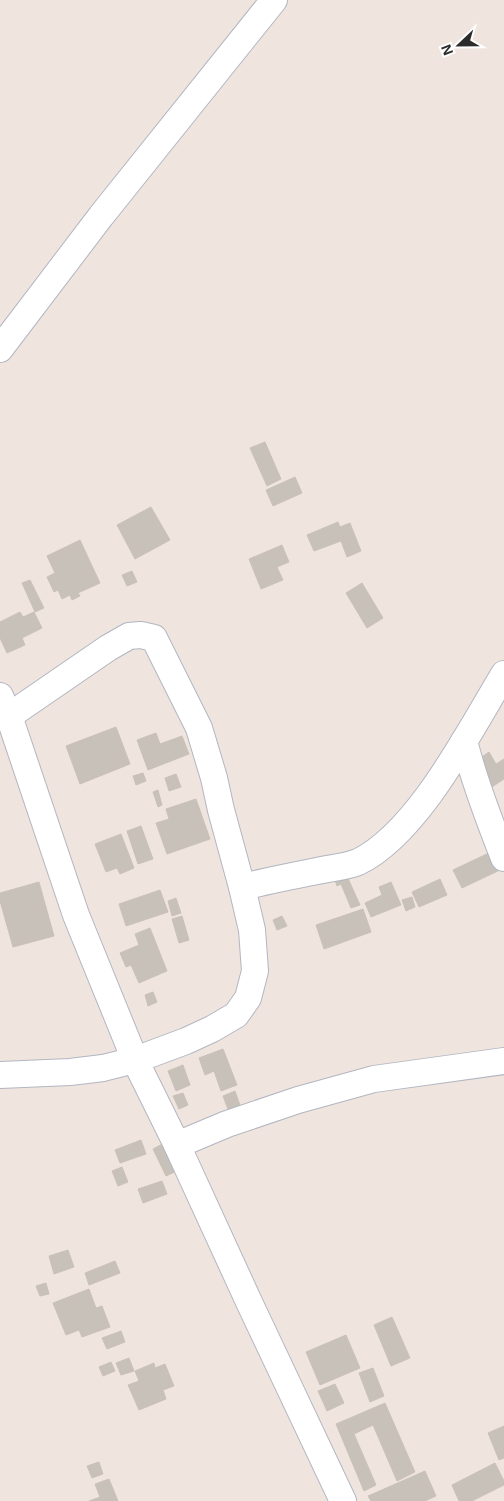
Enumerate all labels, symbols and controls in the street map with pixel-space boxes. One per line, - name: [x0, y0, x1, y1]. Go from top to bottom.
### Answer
- north arrow: [434, 20, 484, 70]
- text: N: [438, 42, 456, 58]

